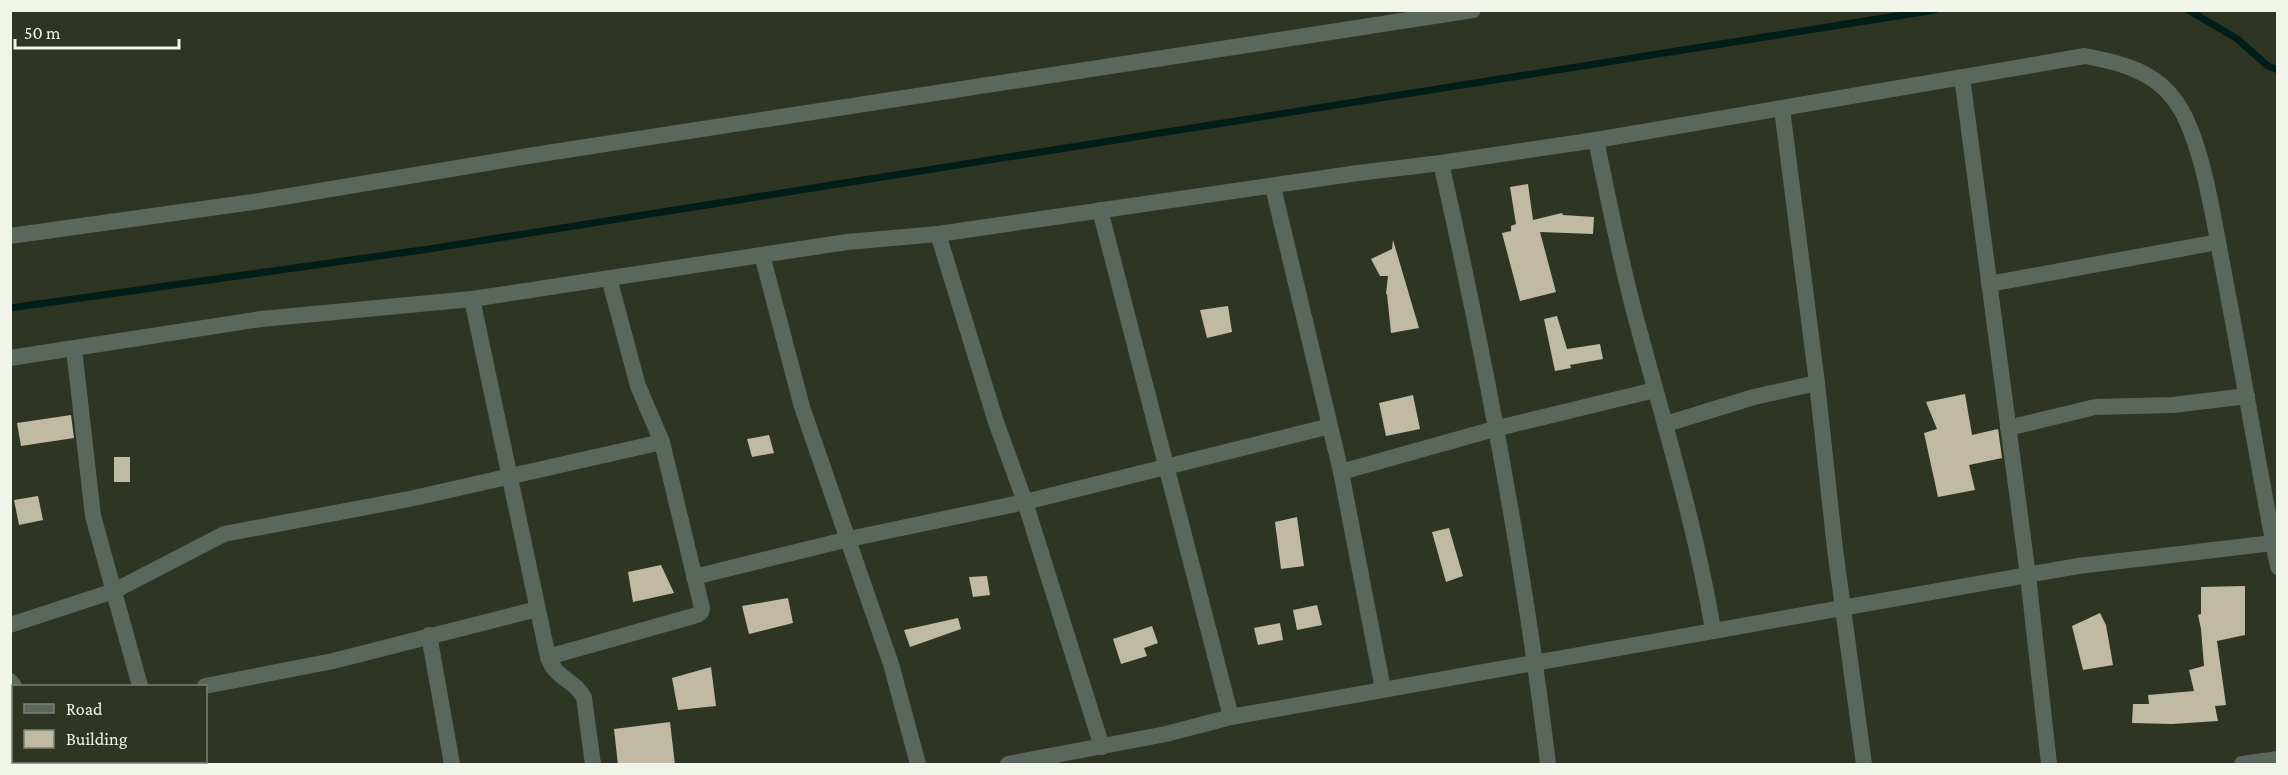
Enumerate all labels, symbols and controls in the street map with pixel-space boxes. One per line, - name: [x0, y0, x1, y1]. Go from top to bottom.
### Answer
- scale bar: [15, 12, 178, 50]
- text: 50 m: [24, 23, 61, 43]
- legend: [12, 685, 207, 763]
- text: Road: [66, 699, 103, 719]
- text: Building: [66, 729, 128, 749]

